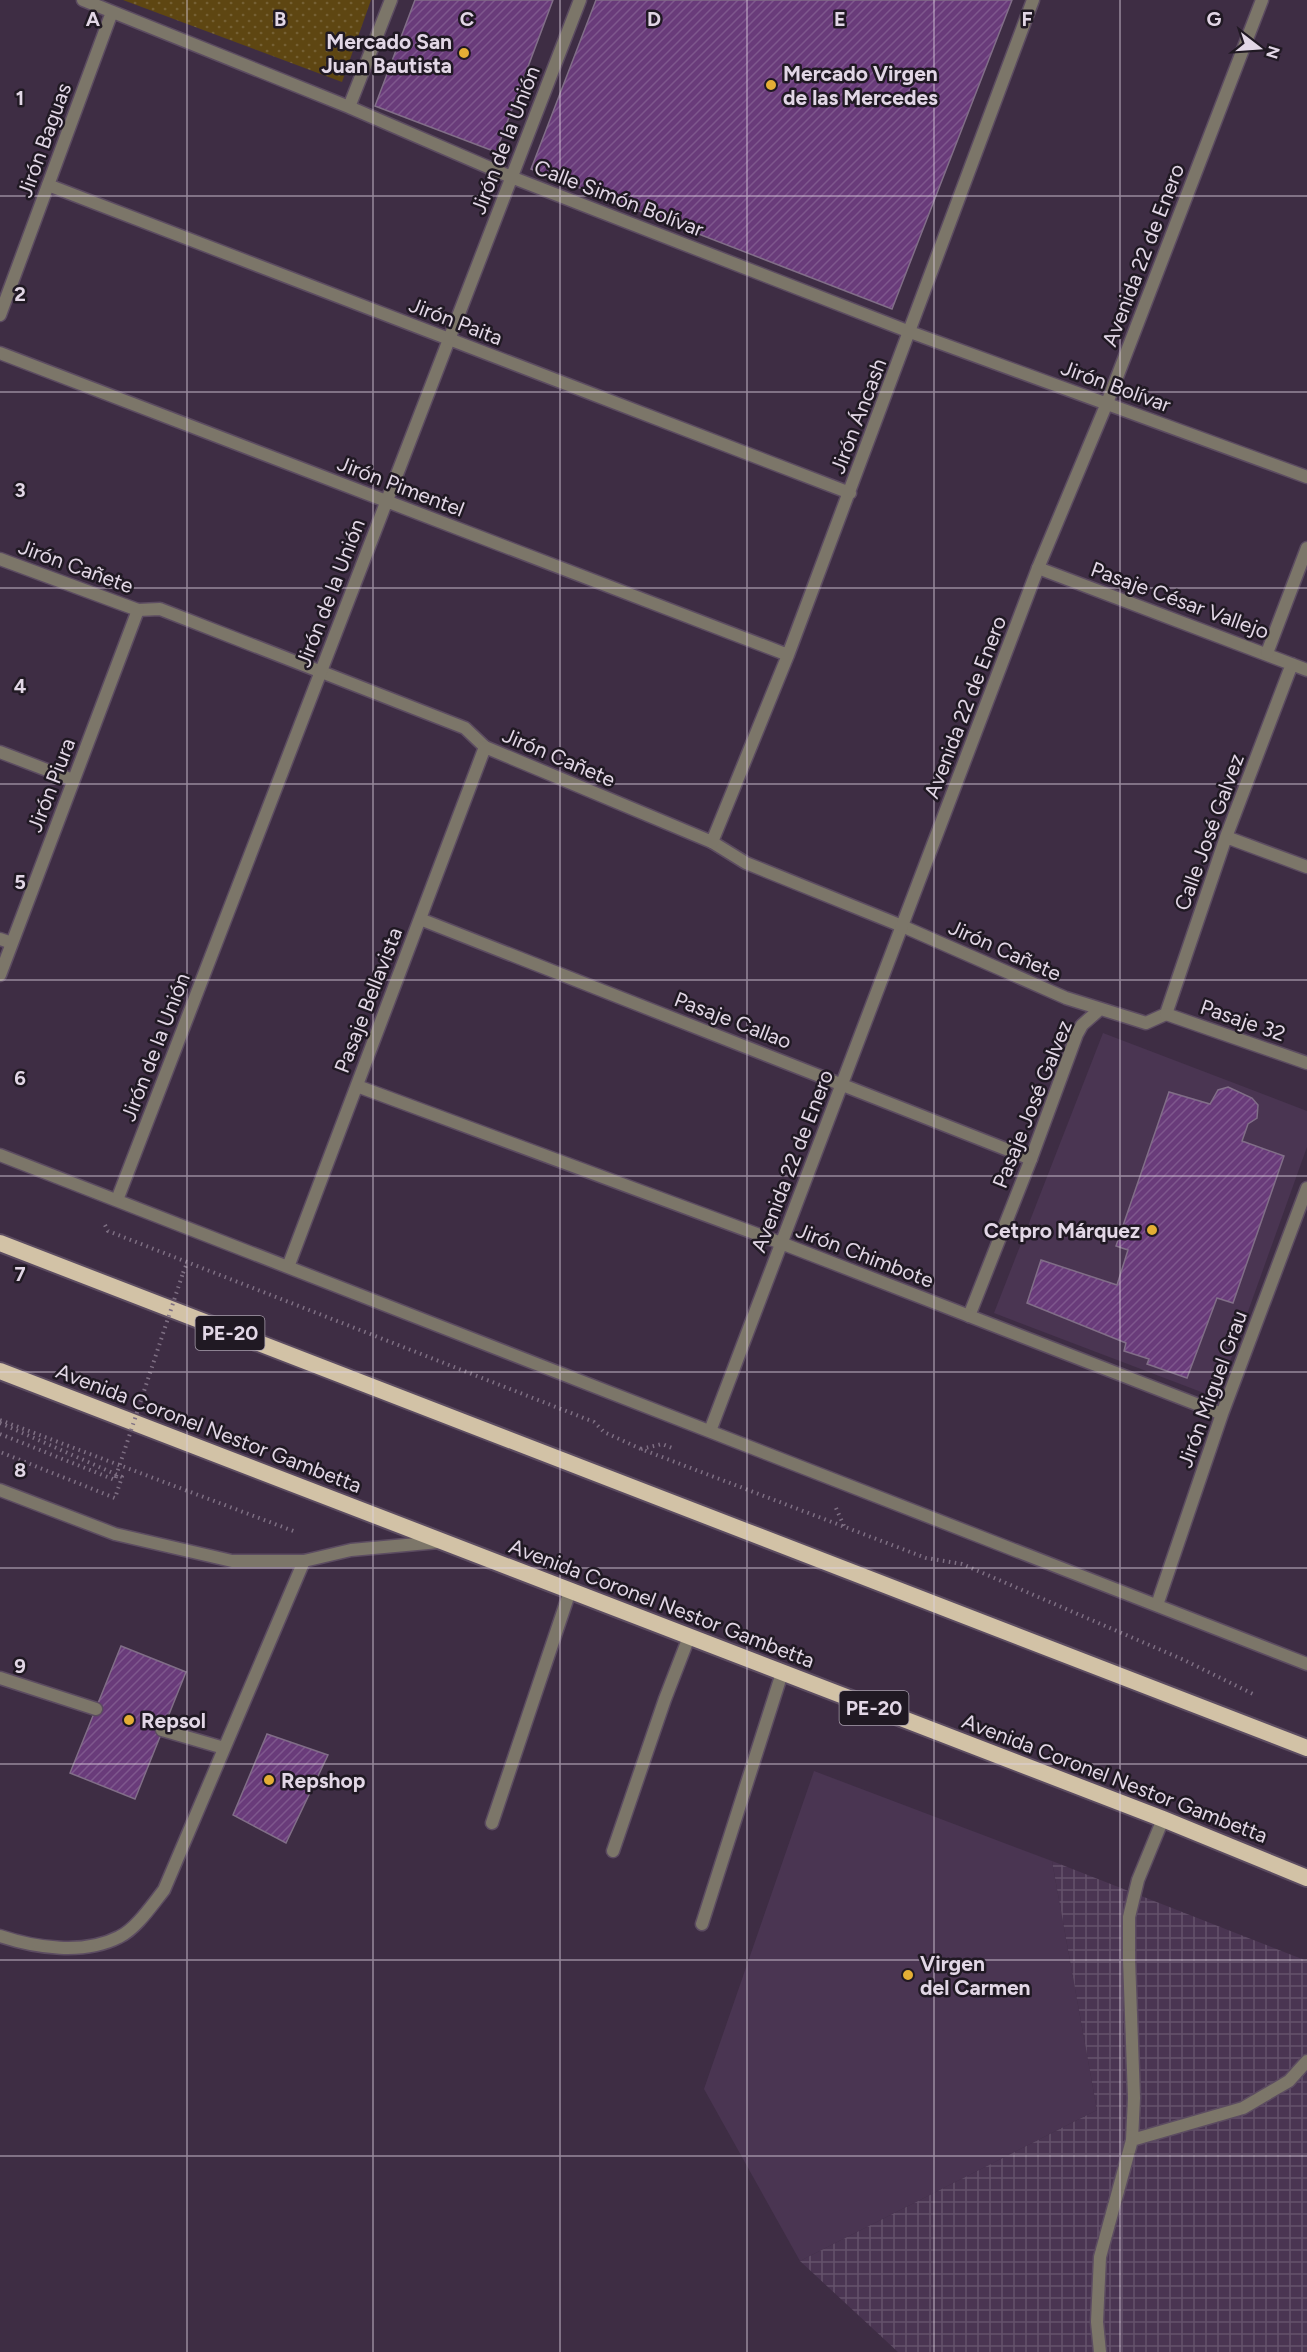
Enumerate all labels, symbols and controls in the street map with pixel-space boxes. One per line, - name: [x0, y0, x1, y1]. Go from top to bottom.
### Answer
- text: A: [86, 7, 101, 31]
- text: B: [274, 7, 286, 31]
- text: C: [460, 7, 474, 31]
- text: D: [647, 7, 661, 31]
- text: E: [834, 7, 846, 31]
- text: F: [1021, 7, 1033, 31]
- text: G: [1207, 7, 1222, 31]
- north arrow: [1229, 18, 1289, 78]
- place label: Mercado San Juan Bautista: [321, 29, 452, 78]
- text: N: [1262, 44, 1284, 61]
- marker: Mercado San Juan Bautista: [457, 46, 471, 60]
- place label: Mercado Virgen de las Mercedes: [783, 61, 938, 110]
- street label: Jirón de la Unión: [465, 62, 545, 218]
- marker: Mercado Virgen de las Mercedes: [764, 78, 778, 92]
- street label: Jirón Baguas: [12, 79, 76, 201]
- text: 1: [16, 86, 24, 110]
- street label: Calle Simón Bolívar: [531, 154, 707, 242]
- street label: Avenida 22 de Enero: [1097, 160, 1189, 350]
- text: 2: [14, 282, 26, 306]
- street label: Jirón Paita: [406, 292, 506, 350]
- street label: Jirón Áncash: [825, 355, 891, 477]
- street label: Jirón Bolívar: [1058, 355, 1174, 417]
- street label: Jirón Pimentel: [334, 450, 468, 522]
- text: 3: [14, 478, 26, 502]
- street label: Jirón de la Unión: [290, 515, 370, 671]
- street label: Jirón Cañete: [15, 534, 137, 598]
- street label: Pasaje César Vallejo: [1087, 556, 1273, 644]
- street label: Avenida 22 de Enero: [919, 612, 1011, 802]
- text: 4: [14, 674, 27, 698]
- street label: Jirón Cañete: [499, 722, 619, 792]
- street label: Jirón Piura: [22, 735, 80, 835]
- street label: Calle José Galvez: [1169, 750, 1249, 914]
- text: 5: [14, 870, 26, 894]
- street label: Jirón Cañete: [945, 914, 1065, 986]
- street label: Pasaje Bellavista: [329, 924, 407, 1076]
- street label: Jirón de la Unión: [115, 969, 195, 1125]
- street label: Pasaje Callao: [671, 986, 795, 1054]
- street label: Pasaje 32: [1197, 994, 1289, 1046]
- street label: Pasaje José Galvez: [987, 1016, 1077, 1192]
- text: 6: [14, 1066, 26, 1090]
- street label: Avenida 22 de Enero: [746, 1066, 838, 1256]
- street label: Jirón Chimbote: [793, 1217, 937, 1293]
- place label: Cetpro Márquez: [984, 1218, 1140, 1243]
- marker: Cetpro Márquez: [1145, 1223, 1159, 1237]
- text: 7: [14, 1262, 26, 1286]
- street label: Jirón Miguel Grau: [1172, 1307, 1252, 1471]
- road number: PE-20: [196, 1316, 264, 1350]
- street label: Avenida Coronel Nestor Gambetta: [53, 1358, 365, 1498]
- text: 8: [14, 1458, 26, 1482]
- street label: Avenida Coronel Nestor Gambetta: [506, 1533, 818, 1673]
- text: 9: [14, 1654, 26, 1678]
- road number: PE-20: [840, 1691, 908, 1725]
- place label: Repsol: [141, 1708, 206, 1733]
- street label: Avenida Coronel Nestor Gambetta: [959, 1708, 1271, 1848]
- marker: Repsol: [122, 1713, 136, 1727]
- place label: Repshop: [281, 1768, 365, 1793]
- marker: Repshop: [262, 1773, 276, 1787]
- place label: Virgen del Carmen: [920, 1951, 1031, 2000]
- marker: Virgen del Carmen: [901, 1968, 915, 1982]

